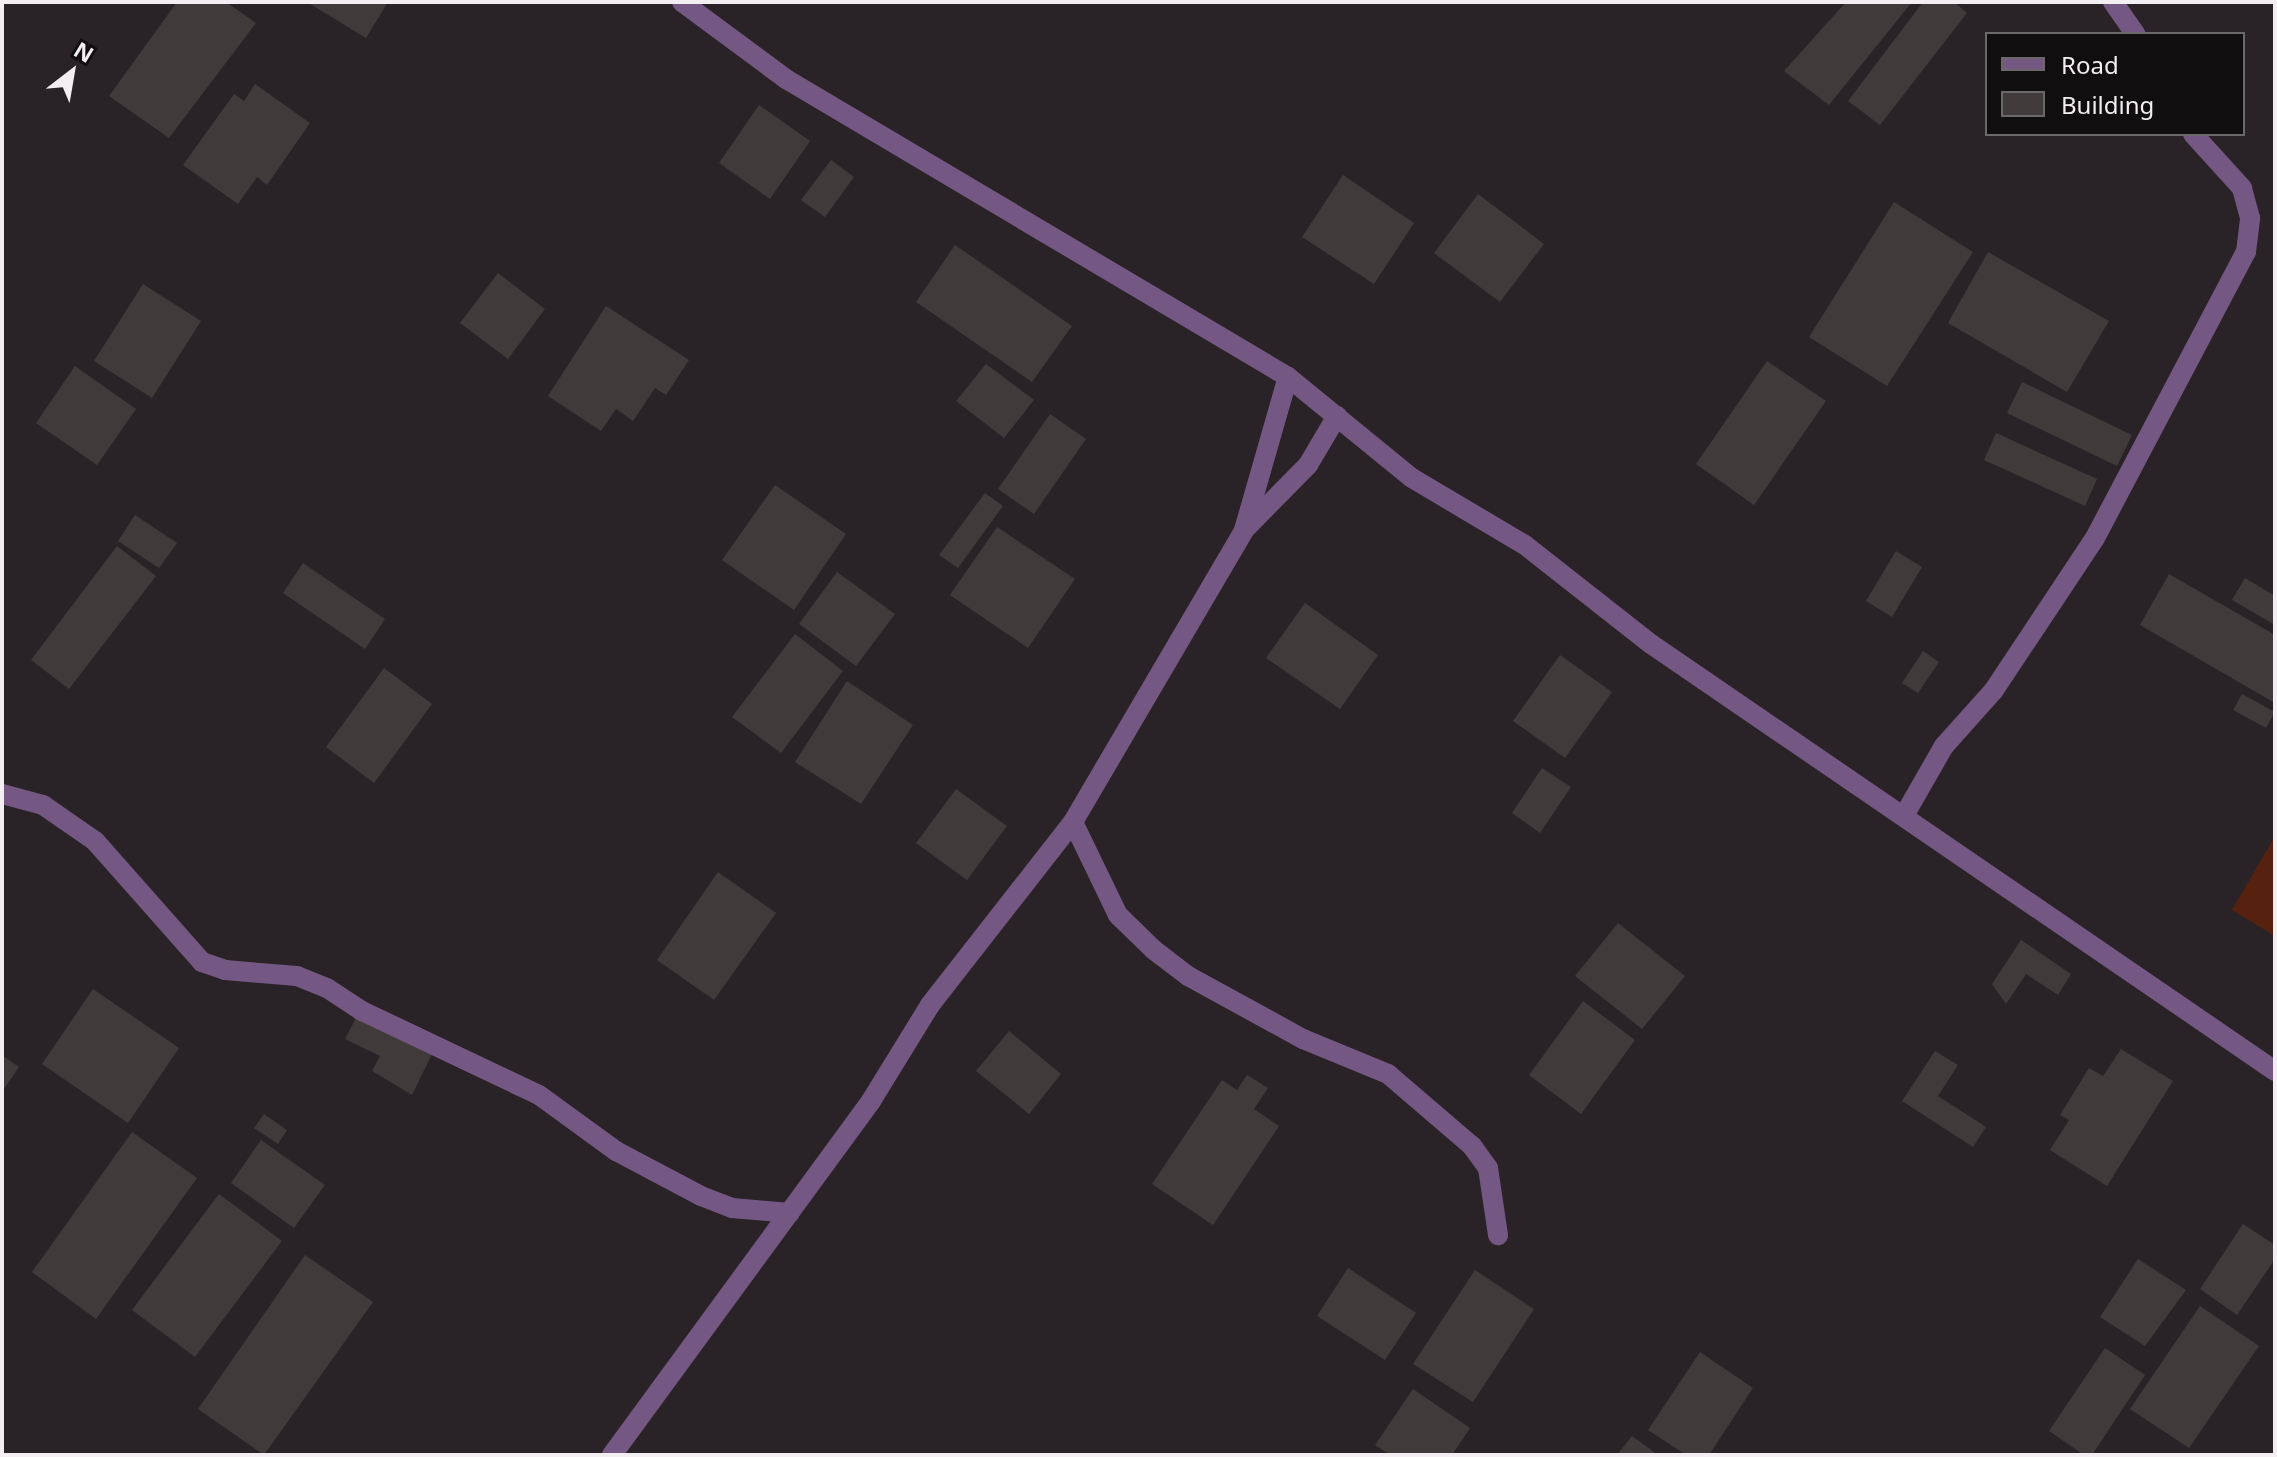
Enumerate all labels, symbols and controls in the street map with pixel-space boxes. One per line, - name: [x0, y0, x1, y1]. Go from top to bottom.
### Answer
- north arrow: [32, 32, 112, 112]
- legend: [1985, 32, 2245, 136]
- text: N: [69, 34, 100, 69]
- text: Road: [2061, 48, 2119, 81]
- text: Building: [2061, 88, 2154, 121]

